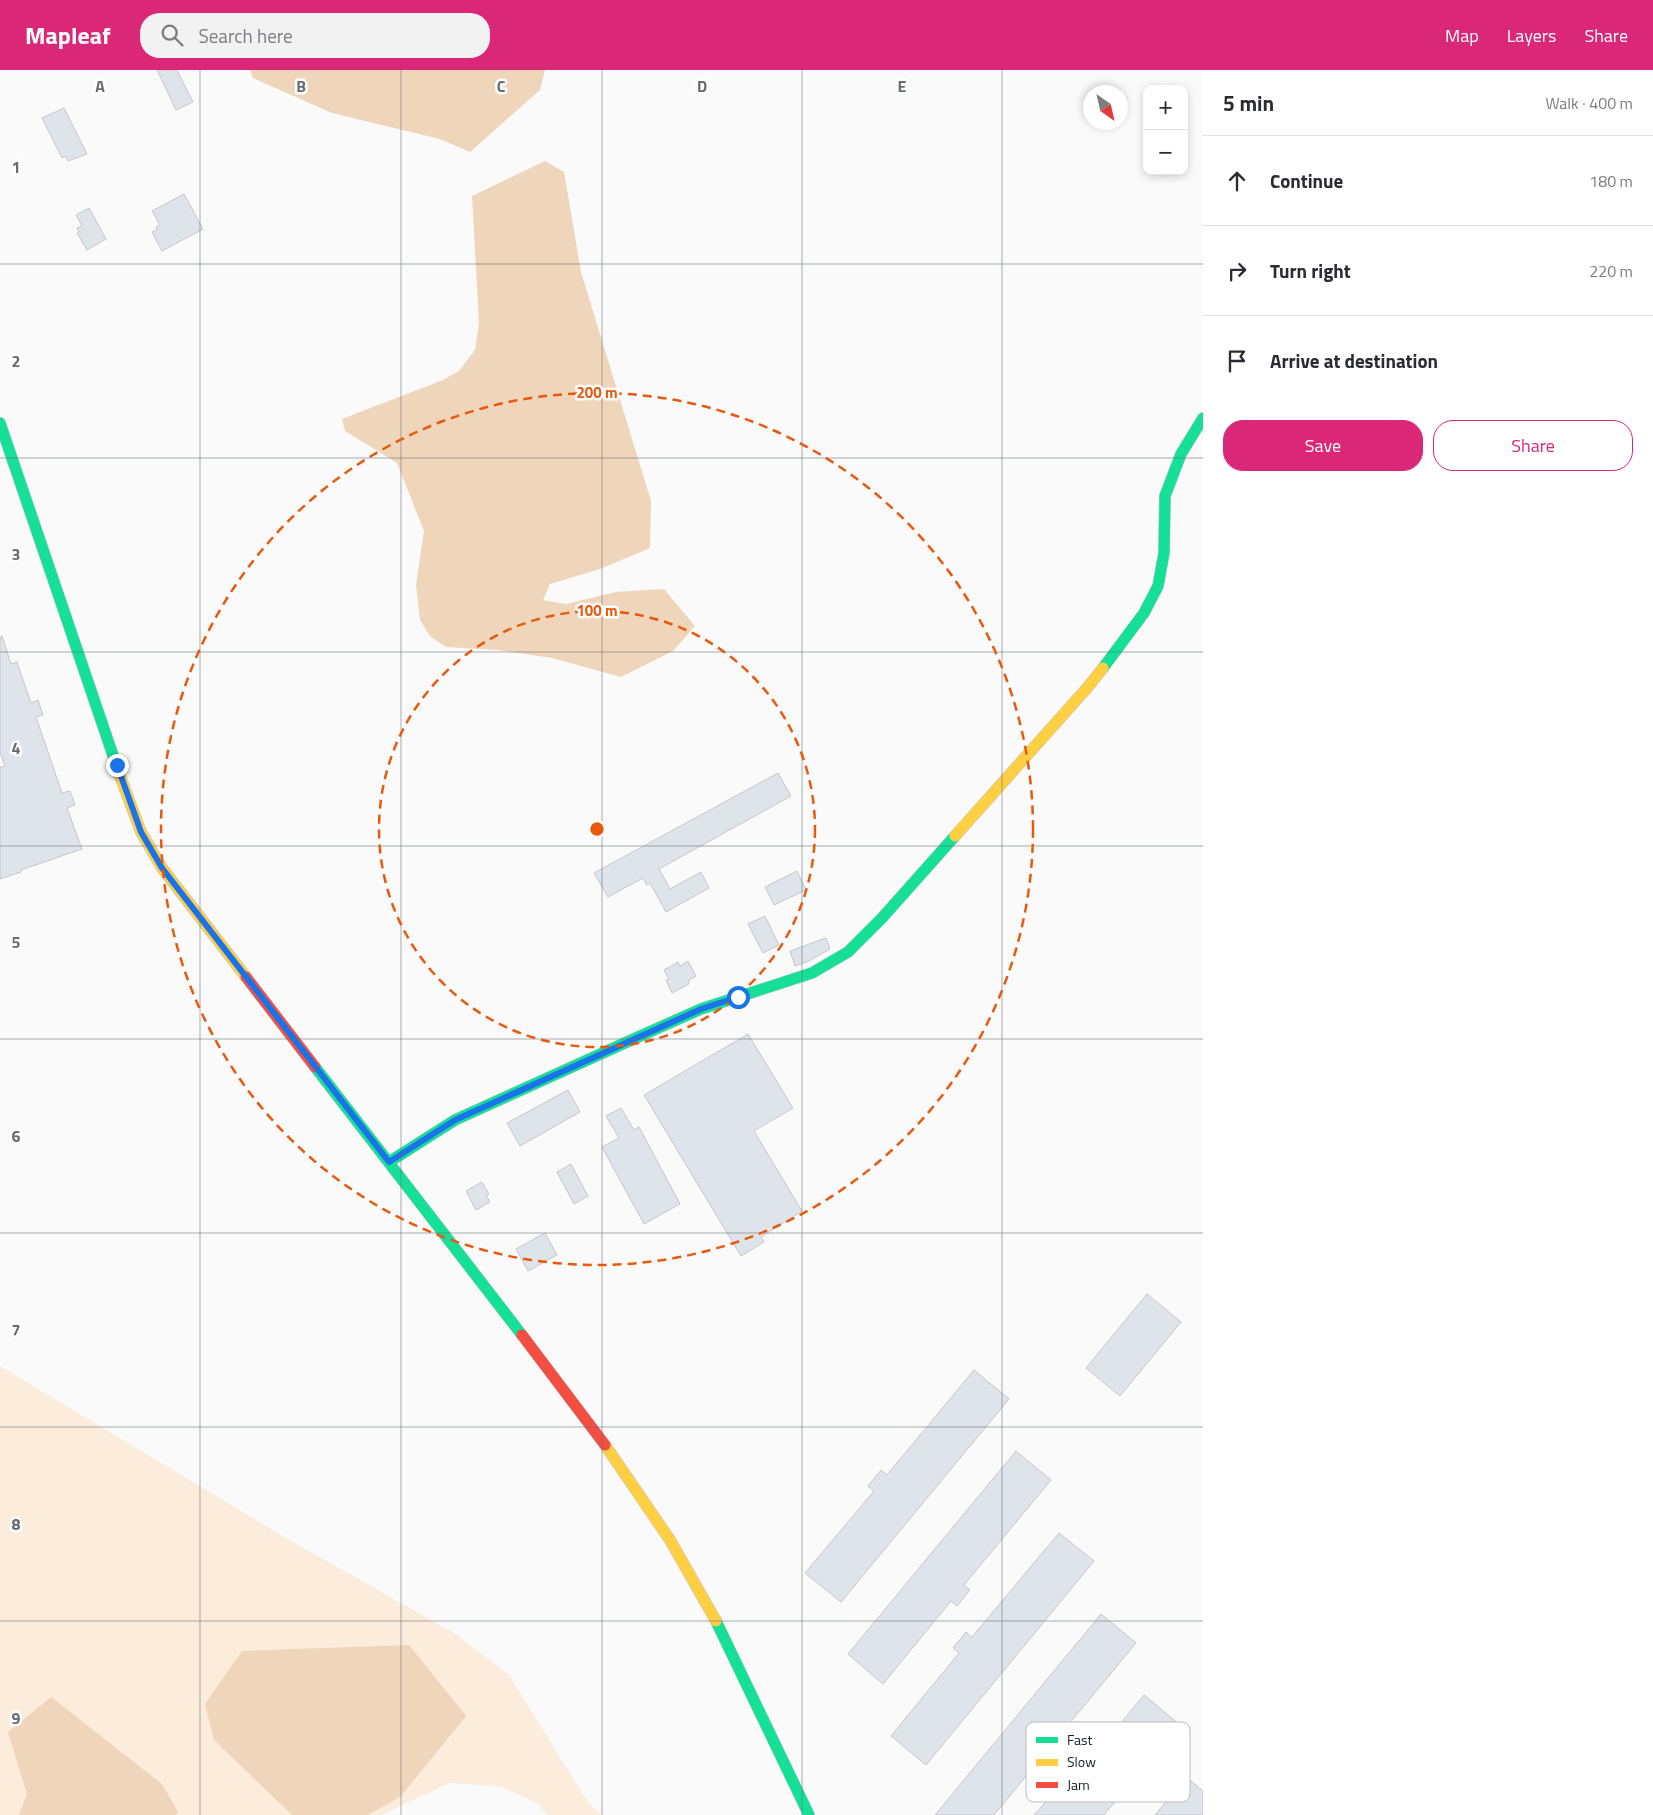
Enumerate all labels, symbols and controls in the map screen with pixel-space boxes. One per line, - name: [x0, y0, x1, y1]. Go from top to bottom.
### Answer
- search box: [140, 13, 490, 58]
- text: Mapleaf: [25, 17, 110, 53]
- icon: search: [158, 21, 186, 49]
- text: Search here: [198, 21, 293, 50]
- text: Map: [1445, 22, 1479, 49]
- text: Layers: [1507, 22, 1556, 49]
- text: Share: [1584, 22, 1628, 49]
- text: A: [95, 74, 105, 98]
- text: B: [296, 74, 306, 98]
- text: C: [497, 74, 506, 98]
- text: D: [697, 74, 707, 98]
- text: E: [898, 74, 907, 98]
- north arrow: [1083, 85, 1128, 130]
- map controls: [1143, 85, 1188, 175]
- button: +: [1143, 85, 1188, 130]
- text: 5 min: [1223, 87, 1274, 119]
- text: Walk · 400 m: [1545, 91, 1633, 115]
- button: −: [1143, 130, 1188, 175]
- text: 1: [12, 155, 20, 179]
- text: Continue: [1270, 166, 1343, 195]
- icon: ahead: [1223, 167, 1251, 195]
- text: 180 m: [1589, 169, 1633, 193]
- text: Turn right: [1270, 256, 1351, 285]
- icon: right: [1223, 257, 1251, 285]
- text: 220 m: [1589, 259, 1633, 283]
- text: Arrive at destination: [1270, 346, 1438, 375]
- icon: arrive: [1223, 347, 1251, 375]
- text: 2: [12, 349, 20, 373]
- text: 200 m: [576, 381, 618, 404]
- button: Save: [1223, 420, 1423, 471]
- button: Share: [1433, 420, 1633, 471]
- text: 3: [12, 542, 20, 566]
- text: 100 m: [576, 599, 618, 622]
- text: 4: [12, 736, 21, 760]
- route end: [106, 754, 129, 777]
- centre of rings: [588, 820, 606, 838]
- text: 5: [12, 930, 21, 954]
- route start: [727, 986, 750, 1009]
- text: 6: [12, 1124, 21, 1148]
- text: 7: [12, 1318, 20, 1342]
- text: 8: [12, 1512, 21, 1536]
- text: 9: [12, 1706, 21, 1730]
- legend: [1026, 1722, 1190, 1802]
- text: Fast: [1067, 1729, 1092, 1750]
- text: Slow: [1067, 1751, 1096, 1772]
- text: Jam: [1067, 1774, 1090, 1795]

